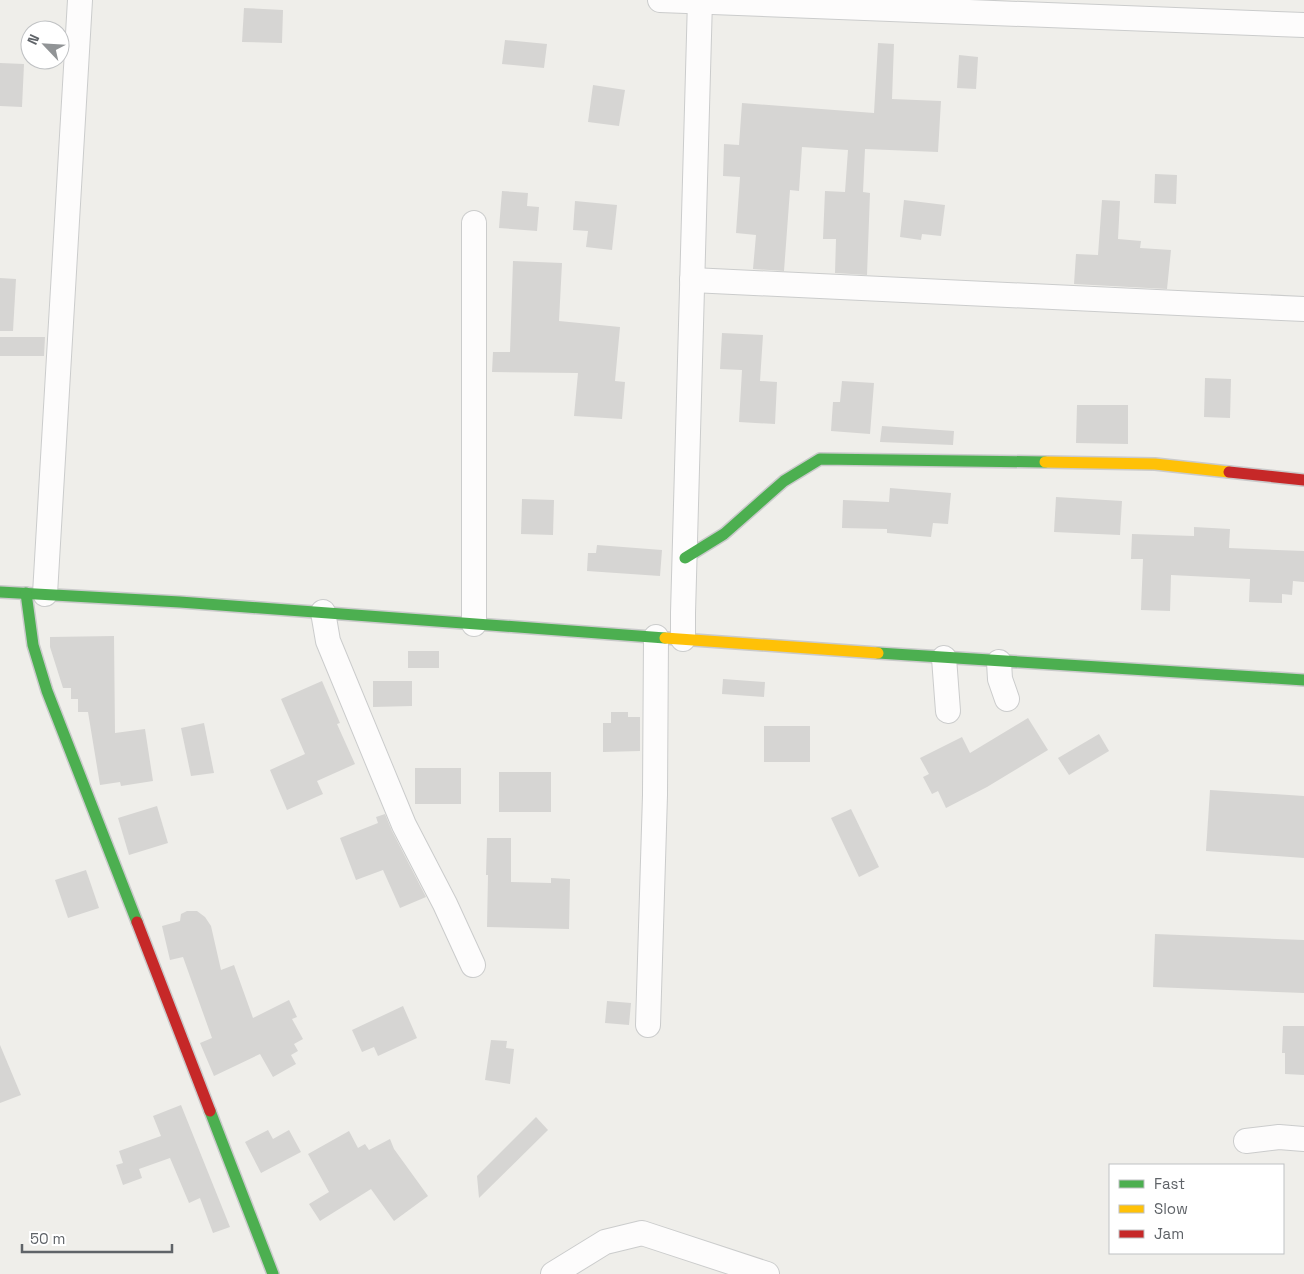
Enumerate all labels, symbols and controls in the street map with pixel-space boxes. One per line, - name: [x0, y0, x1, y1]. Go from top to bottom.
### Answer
- north arrow: [20, 20, 70, 70]
- text: N: [23, 31, 43, 48]
- legend: [1109, 1164, 1284, 1254]
- text: Fast: [1154, 1174, 1185, 1193]
- text: Slow: [1154, 1199, 1188, 1218]
- scale bar: [22, 1222, 172, 1254]
- text: Jam: [1154, 1224, 1184, 1243]
- text: 50 m: [30, 1229, 65, 1248]

